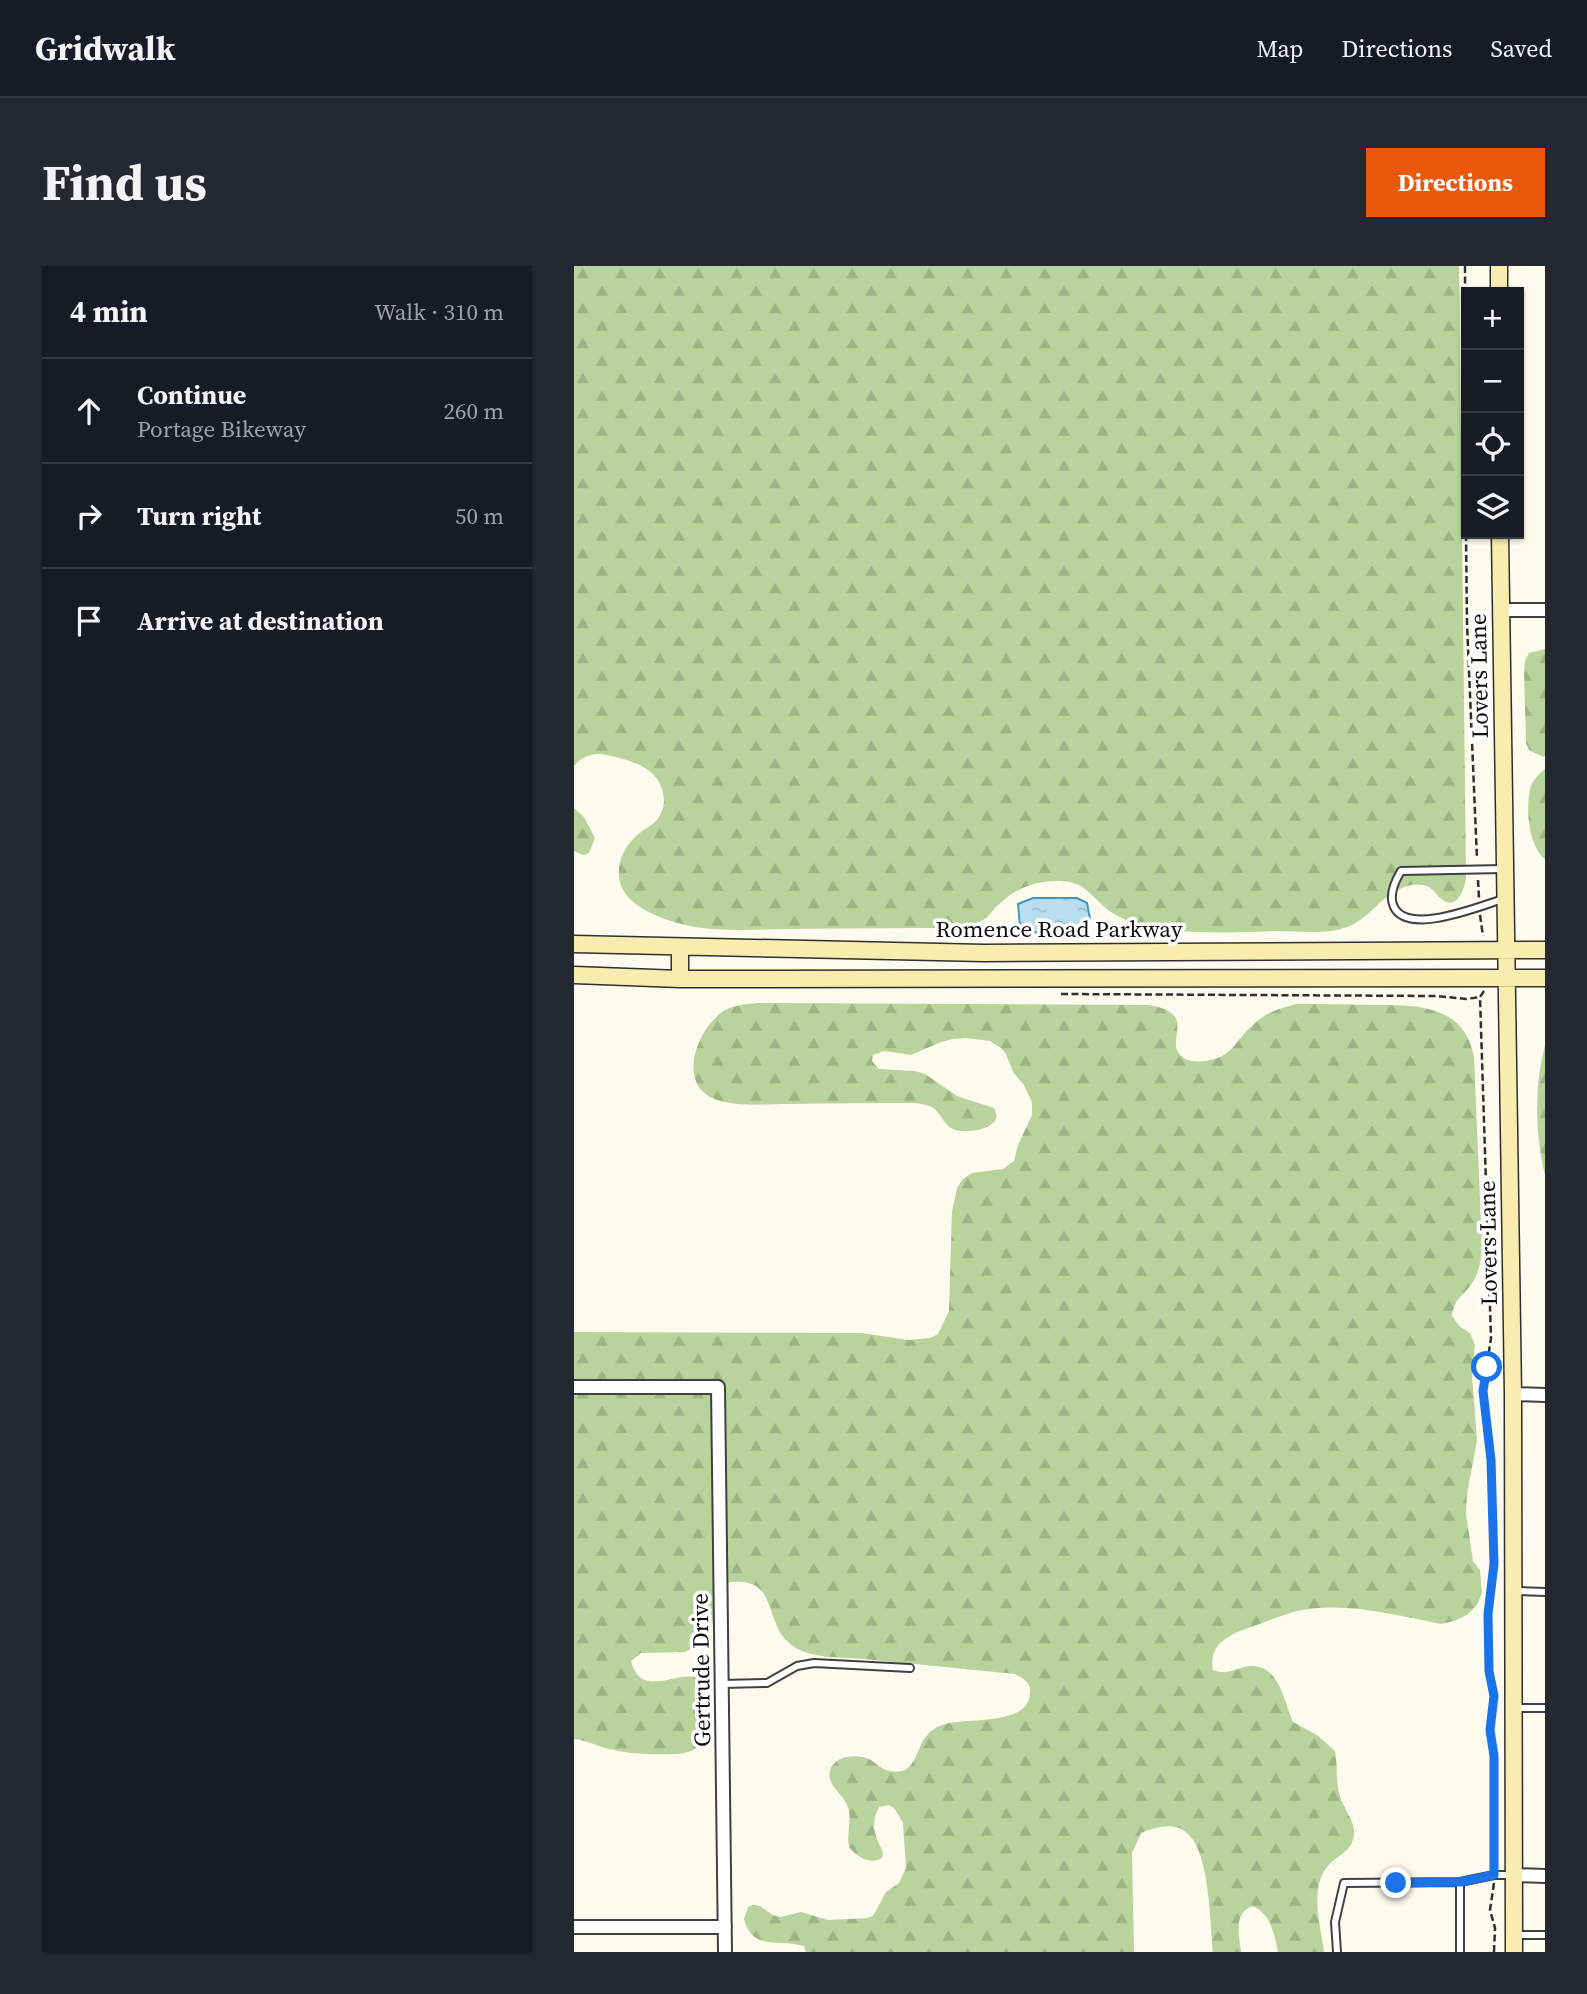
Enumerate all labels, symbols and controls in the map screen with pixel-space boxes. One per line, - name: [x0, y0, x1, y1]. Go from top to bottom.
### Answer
- text: Gridwalk: [35, 26, 175, 71]
- text: Map: [1256, 32, 1303, 65]
- text: Directions: [1341, 32, 1452, 65]
- text: Saved: [1490, 32, 1552, 65]
- button: Directions: [1366, 148, 1545, 217]
- text: Find us: [42, 149, 207, 216]
- map controls: [1461, 287, 1524, 539]
- button: +: [1461, 287, 1524, 350]
- text: 4 min: [70, 291, 148, 332]
- text: Walk · 310 m: [374, 296, 504, 328]
- button: −: [1461, 350, 1524, 413]
- text: Continue: [137, 377, 246, 413]
- icon: ahead: [70, 392, 108, 430]
- text: 260 m: [443, 395, 504, 427]
- text: Portage Bikeway: [137, 413, 306, 445]
- button: locate: [1461, 413, 1524, 476]
- button: layers: [1461, 476, 1524, 539]
- icon: right: [70, 497, 108, 535]
- text: Turn right: [137, 498, 261, 534]
- text: 50 m: [455, 500, 504, 532]
- icon: arrive: [70, 602, 108, 640]
- text: Arrive at destination: [137, 603, 384, 639]
- street label: Lovers Lane: [1462, 613, 1496, 739]
- street label: Romence Road Parkway: [935, 913, 1183, 945]
- street label: Lovers Lane: [1471, 1180, 1505, 1306]
- route start: [1471, 1351, 1502, 1382]
- street label: Gertrude Drive: [684, 1593, 718, 1747]
- route end: [1380, 1867, 1411, 1898]

